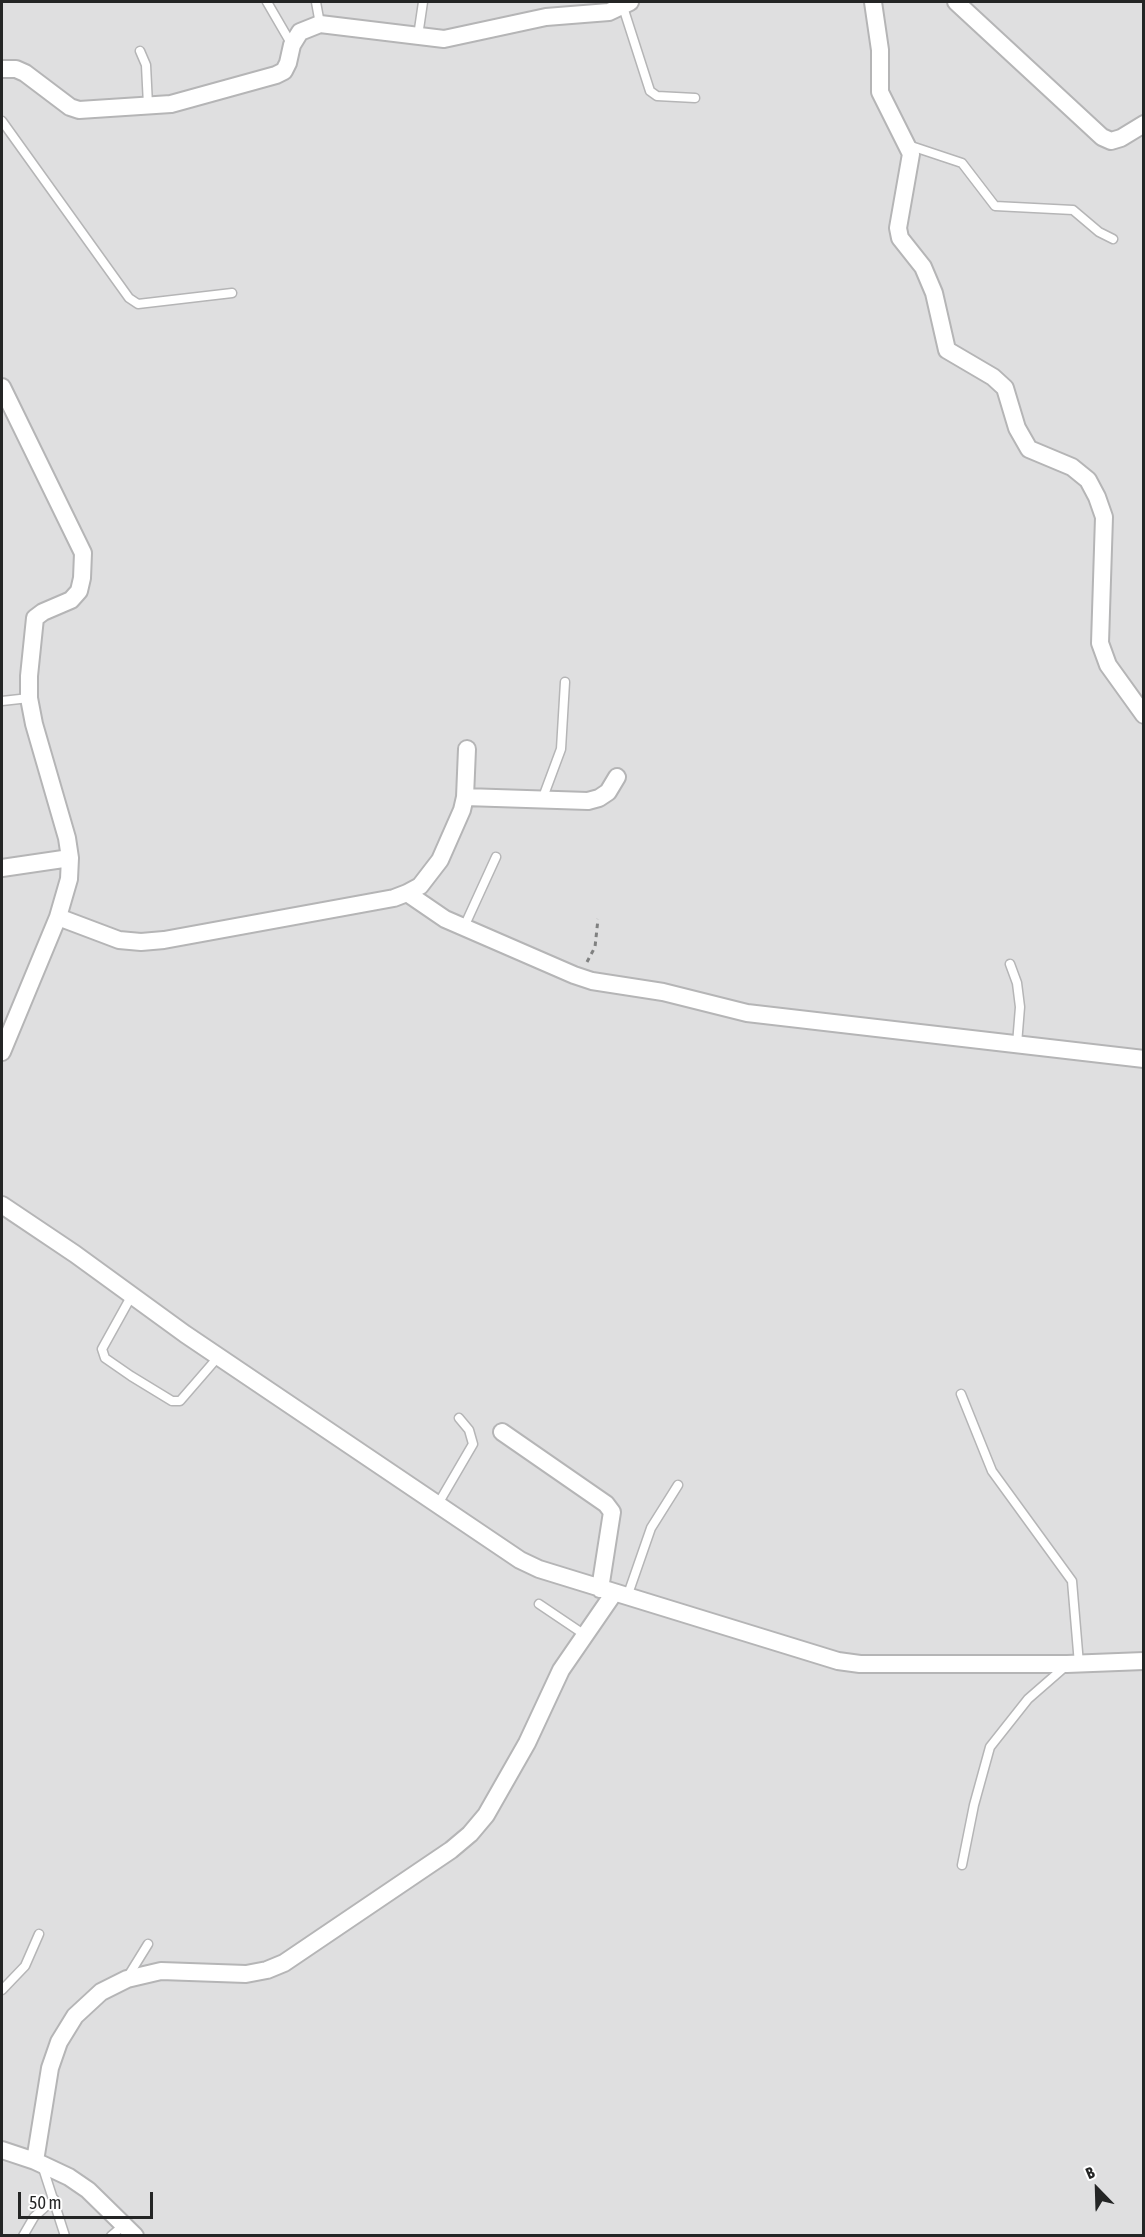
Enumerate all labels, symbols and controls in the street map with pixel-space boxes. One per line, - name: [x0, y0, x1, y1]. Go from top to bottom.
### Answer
- north arrow: [1067, 2159, 1127, 2219]
- text: B: [1083, 2163, 1097, 2182]
- scale bar: [21, 2180, 156, 2218]
- text: 50 m: [29, 2192, 61, 2213]

